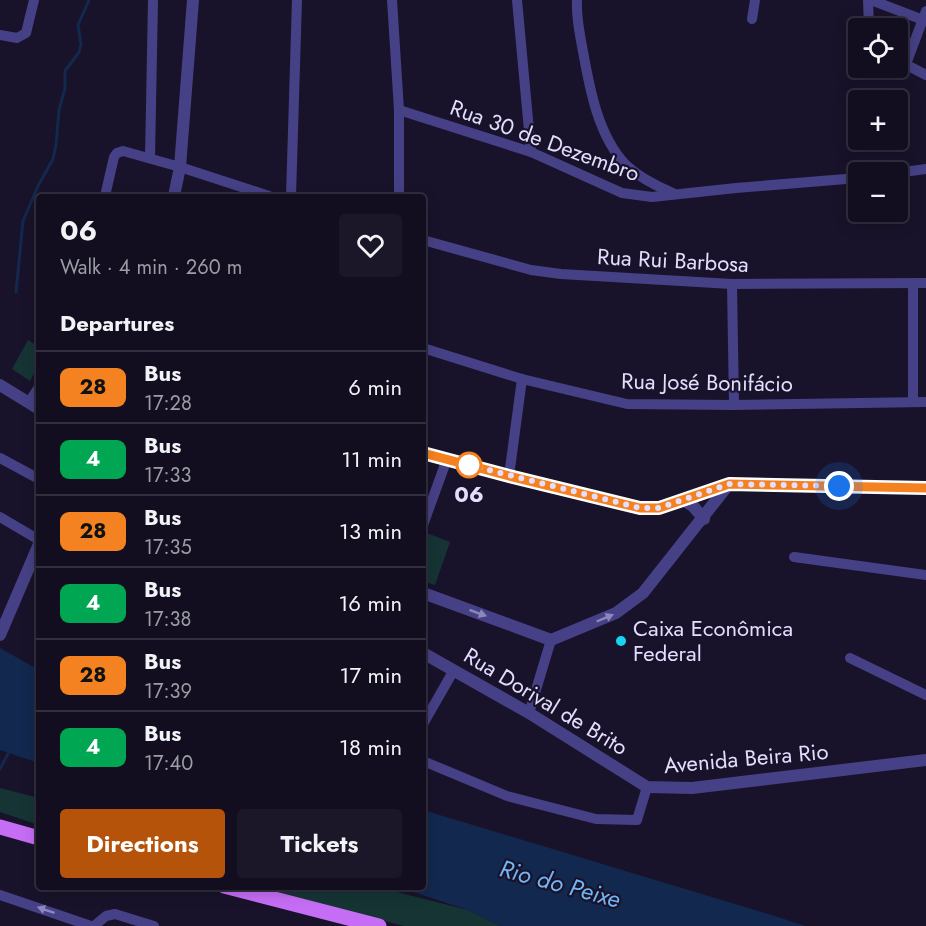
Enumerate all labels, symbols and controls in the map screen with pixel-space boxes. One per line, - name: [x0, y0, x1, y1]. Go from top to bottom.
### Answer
- map controls: [848, 18, 908, 222]
- button: locate: [848, 18, 908, 78]
- button: +: [848, 90, 908, 150]
- street label: Rua 30 de Dezembro: [446, 91, 644, 189]
- button: −: [848, 162, 908, 222]
- text: 06: [60, 210, 97, 251]
- button: heart: [339, 214, 402, 277]
- street label: Rua Rui Barbosa: [596, 240, 750, 280]
- text: Walk · 4 min · 260 m: [60, 253, 242, 282]
- text: Departures: [60, 307, 174, 339]
- text: Bus: [144, 357, 181, 389]
- street label: Rua José Bonifácio: [621, 365, 793, 399]
- text: 6 min: [348, 371, 402, 403]
- text: 28: [80, 372, 106, 402]
- text: 17:28: [144, 389, 192, 418]
- text: Bus: [144, 429, 181, 461]
- text: 11 min: [341, 443, 402, 475]
- text: 4: [86, 444, 100, 474]
- marker: 06: [456, 452, 482, 478]
- text: 17:33: [144, 461, 191, 490]
- your location: [824, 471, 854, 501]
- place label: 06: [454, 478, 484, 510]
- text: Bus: [144, 501, 181, 533]
- text: 13 min: [339, 515, 402, 547]
- text: 28: [80, 516, 106, 546]
- text: 17:35: [144, 533, 192, 562]
- text: Bus: [144, 573, 181, 605]
- text: 16 min: [338, 587, 402, 619]
- text: 4: [86, 588, 100, 618]
- text: 17:38: [144, 605, 191, 634]
- one-way arrow: [469, 609, 487, 619]
- place label: Caixa Econômica Federal: [633, 612, 793, 669]
- one-way arrow: [596, 613, 614, 623]
- marker: Caixa Econômica Federal: [614, 634, 628, 648]
- street label: Rua Dorival de Brito: [458, 639, 634, 763]
- text: Bus: [144, 645, 181, 677]
- text: 17 min: [340, 659, 402, 691]
- text: 28: [80, 660, 106, 690]
- text: 17:39: [144, 677, 192, 706]
- text: Bus: [144, 717, 181, 749]
- text: 18 min: [339, 731, 402, 763]
- text: 4: [86, 732, 100, 762]
- street label: Avenida Beira Rio: [662, 735, 830, 781]
- text: 17:40: [144, 749, 193, 778]
- button: Directions: [60, 809, 225, 878]
- button: Tickets: [237, 809, 402, 878]
- water label: Rio do Peixe: [496, 851, 624, 916]
- one-way arrow: [36, 905, 54, 915]

